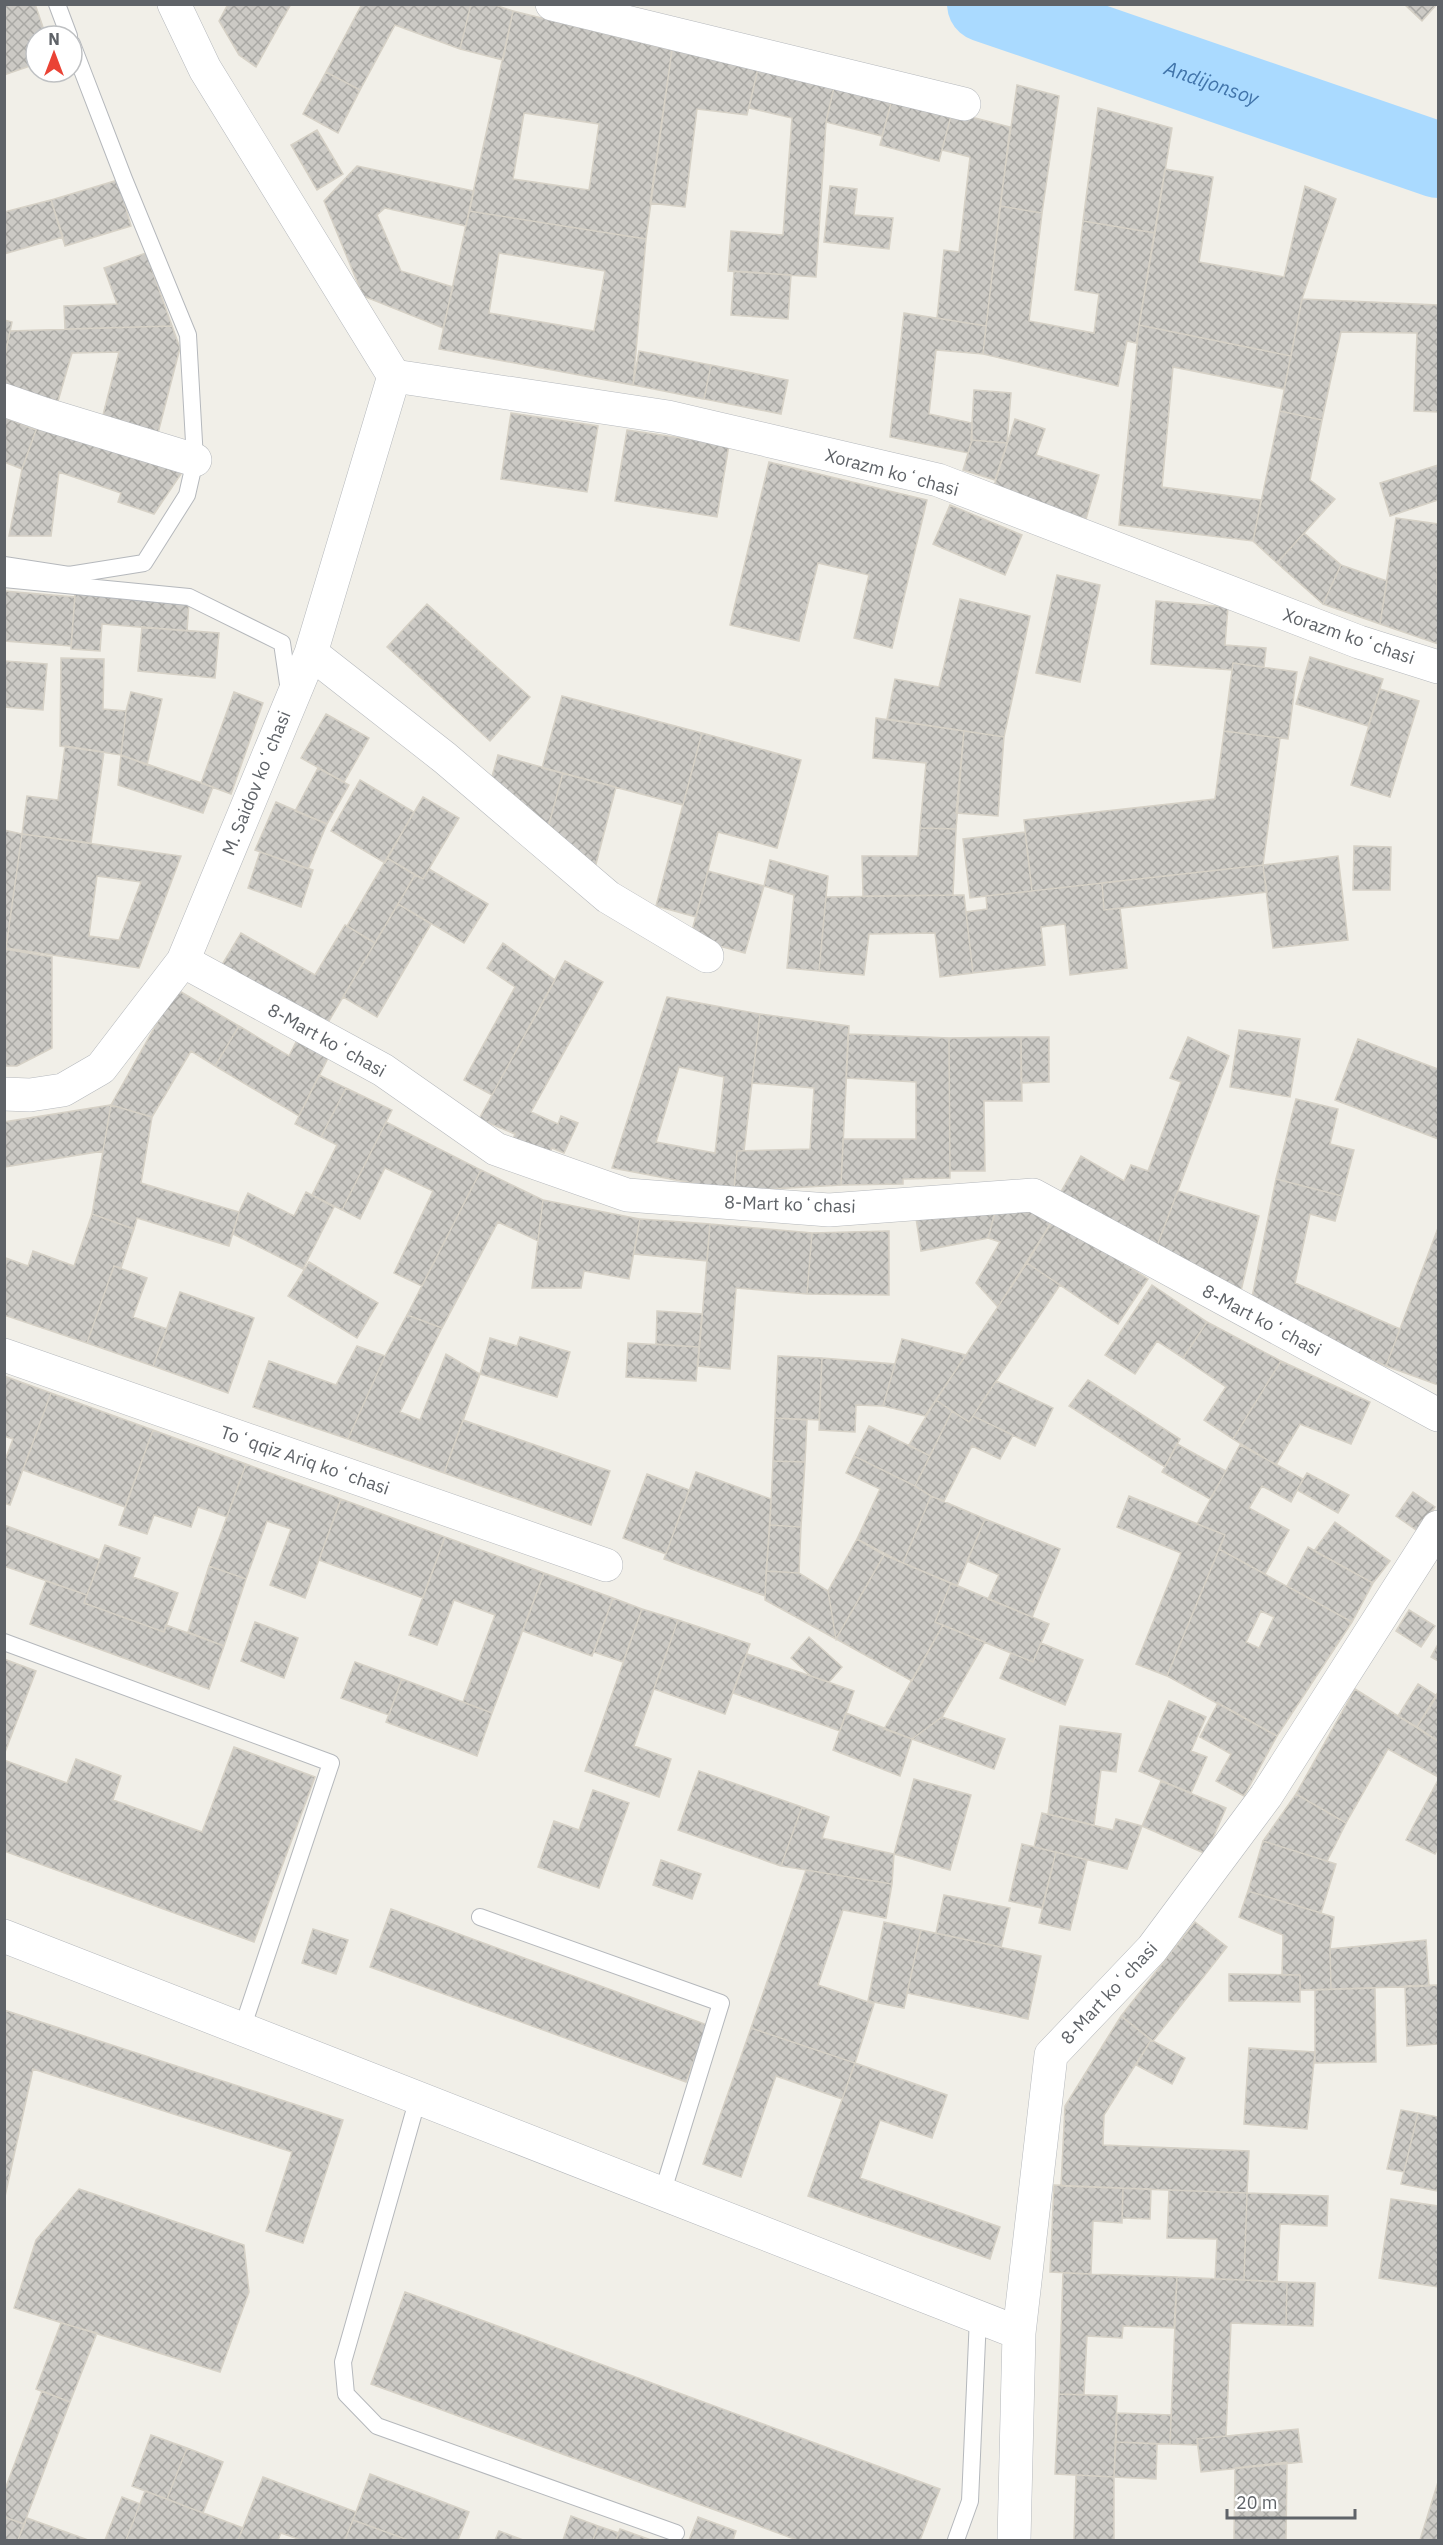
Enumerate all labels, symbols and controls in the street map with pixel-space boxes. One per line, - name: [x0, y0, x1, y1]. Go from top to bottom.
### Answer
- north arrow: [24, 24, 84, 84]
- text: N: [48, 29, 60, 49]
- water label: Andijonsoy: [1160, 53, 1264, 111]
- street label: Xorazm koʻchasi: [823, 443, 961, 501]
- street label: Xorazm koʻchasi: [1280, 603, 1418, 669]
- street label: M. Saidov koʻchasi: [216, 707, 296, 859]
- street label: 8-Mart koʻchasi: [264, 998, 390, 1082]
- street label: 8-Mart koʻchasi: [724, 1190, 856, 1218]
- street label: 8-Mart koʻchasi: [1198, 1279, 1326, 1361]
- street label: Toʻqqiz Ariq koʻchasi: [217, 1420, 393, 1500]
- street label: 8-Mart koʻchasi: [1056, 1937, 1162, 2049]
- scale bar: [1227, 2482, 1354, 2520]
- text: 20 m: [1236, 2491, 1278, 2514]

